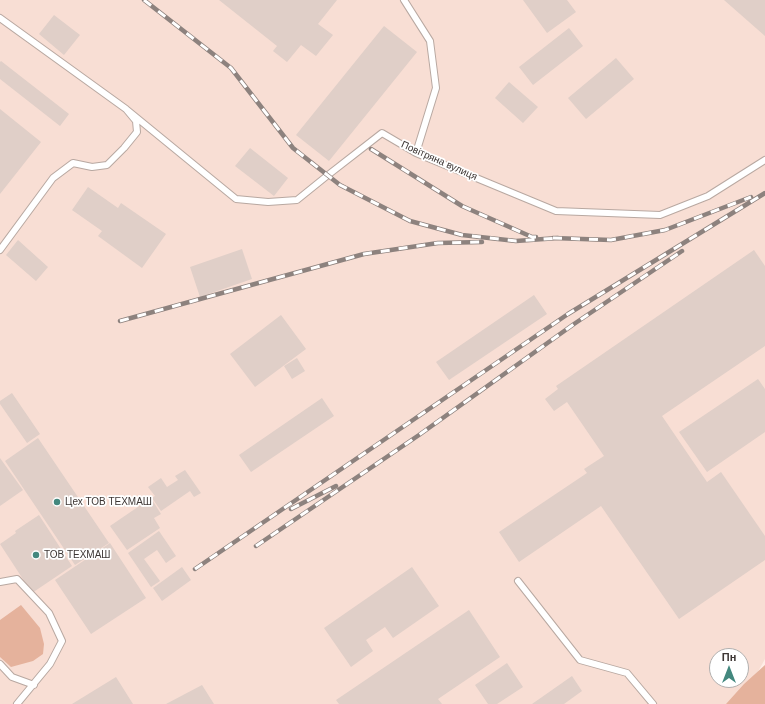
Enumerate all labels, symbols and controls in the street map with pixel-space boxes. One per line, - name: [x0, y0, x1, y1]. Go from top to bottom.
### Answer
- street label: Повітряна вулиця: [399, 139, 479, 183]
- place label: Цех ТОВ ТЕХМАШ: [65, 496, 152, 508]
- marker: Цех ТОВ ТЕХМАШ: [52, 497, 62, 507]
- place label: ТОВ ТЕХМАШ: [44, 549, 110, 561]
- marker: ТОВ ТЕХМАШ: [31, 550, 41, 560]
- north arrow: [709, 648, 749, 688]
- text: Пн: [722, 651, 736, 663]

